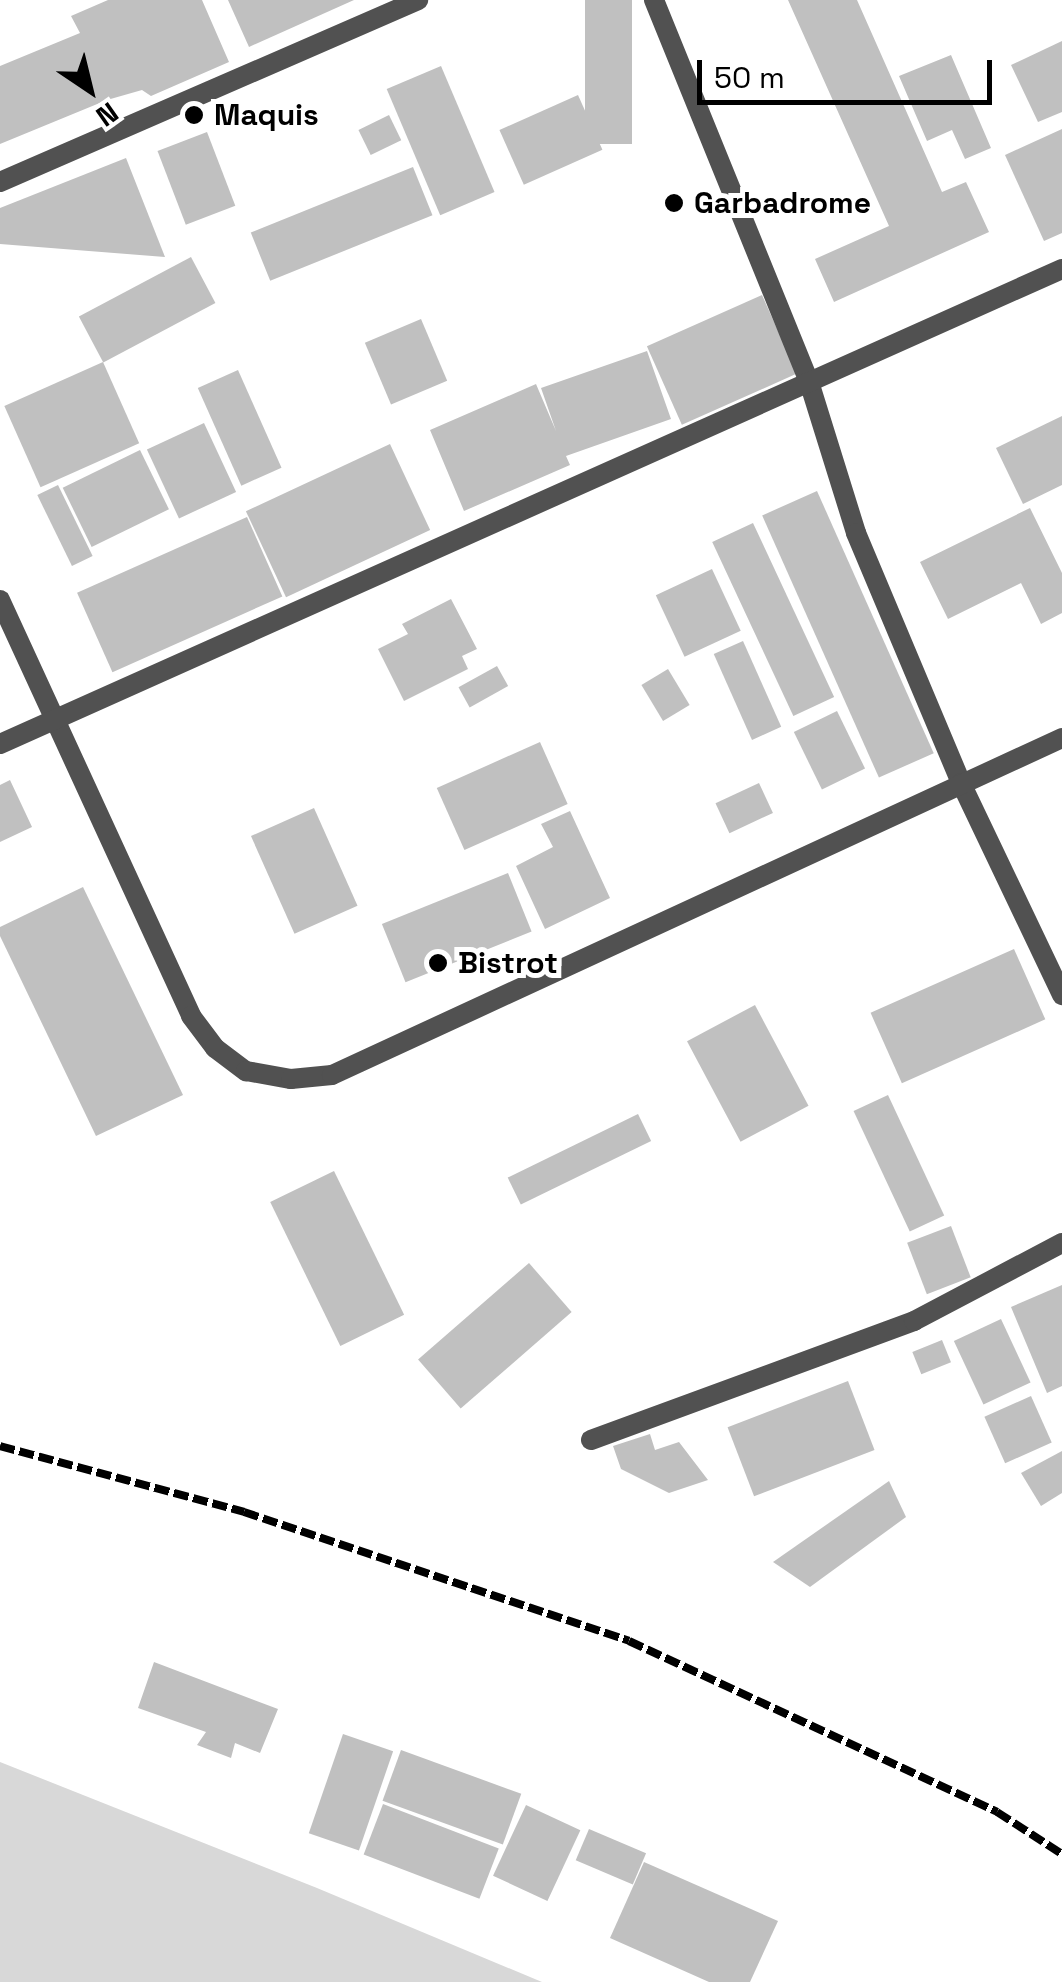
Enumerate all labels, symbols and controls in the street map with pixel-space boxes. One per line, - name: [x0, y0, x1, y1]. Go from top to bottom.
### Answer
- north arrow: [40, 40, 140, 140]
- scale bar: [702, 40, 997, 102]
- text: 50 m: [714, 58, 785, 97]
- text: N: [89, 94, 125, 135]
- place label: Maquis: [214, 97, 319, 133]
- marker: Maquis: [183, 104, 205, 126]
- place label: Garbadrome: [694, 185, 871, 221]
- marker: Garbadrome: [663, 192, 685, 214]
- place label: Bistrot: [458, 945, 558, 981]
- marker: Bistrot: [427, 952, 449, 974]

